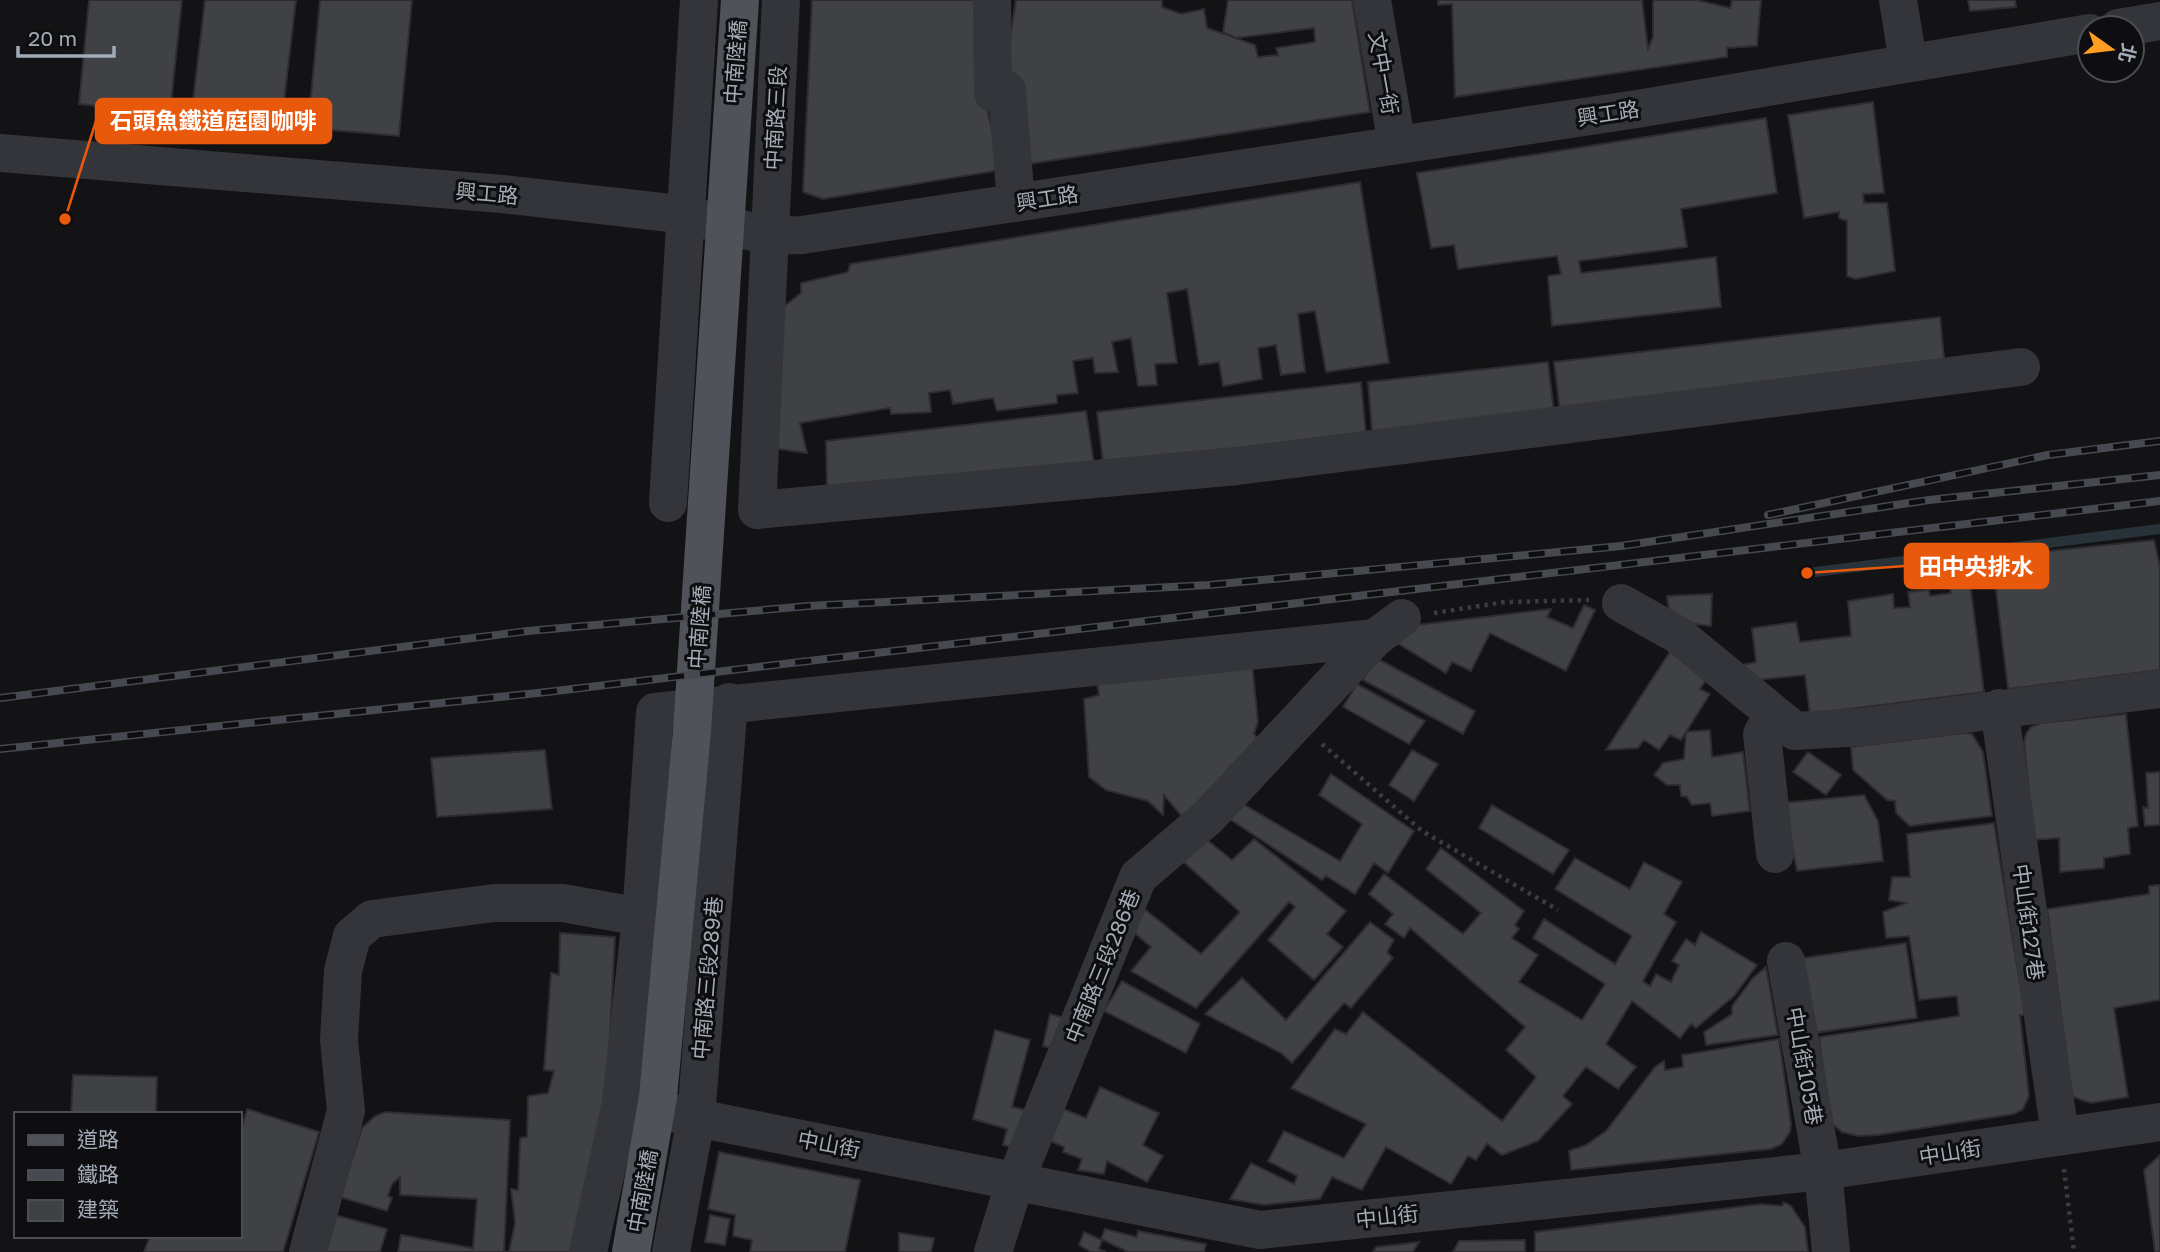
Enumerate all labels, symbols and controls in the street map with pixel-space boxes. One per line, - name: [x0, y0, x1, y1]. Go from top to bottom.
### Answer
- scale bar: [18, 14, 114, 58]
- north arrow: [2076, 14, 2146, 84]
- street label: 中南陸橋: [719, 19, 751, 105]
- text: 20 m: [28, 25, 77, 51]
- street label: 文中一街: [1364, 29, 1404, 117]
- text: 北: [2115, 41, 2141, 65]
- street label: 中南路三段: [759, 65, 791, 171]
- street label: 興工路: [1575, 95, 1641, 131]
- callout: 石頭魚鐵道庭園咖啡: [96, 99, 331, 143]
- text: 石頭魚鐵道庭園咖啡: [110, 106, 317, 134]
- street label: 興工路: [454, 177, 520, 209]
- street label: 興工路: [1014, 180, 1080, 216]
- callout: 田中央排水: [1905, 544, 2048, 588]
- text: 田中央排水: [1919, 552, 2034, 580]
- street label: 中南陸橋: [683, 584, 715, 670]
- street label: 中山街127巷: [2008, 862, 2050, 982]
- street label: 中南路三段286巷: [1059, 885, 1145, 1047]
- street label: 中南路三段289巷: [687, 895, 727, 1061]
- street label: 中山街105巷: [1782, 1005, 1828, 1127]
- legend: [14, 1112, 242, 1238]
- street label: 中山街: [796, 1125, 862, 1163]
- text: 道路: [77, 1126, 119, 1152]
- street label: 中山街: [1917, 1134, 1983, 1170]
- street label: 中南陸橋: [622, 1147, 662, 1235]
- text: 鐵路: [77, 1161, 119, 1187]
- text: 建築: [77, 1196, 119, 1222]
- street label: 中山街: [1354, 1200, 1420, 1232]

